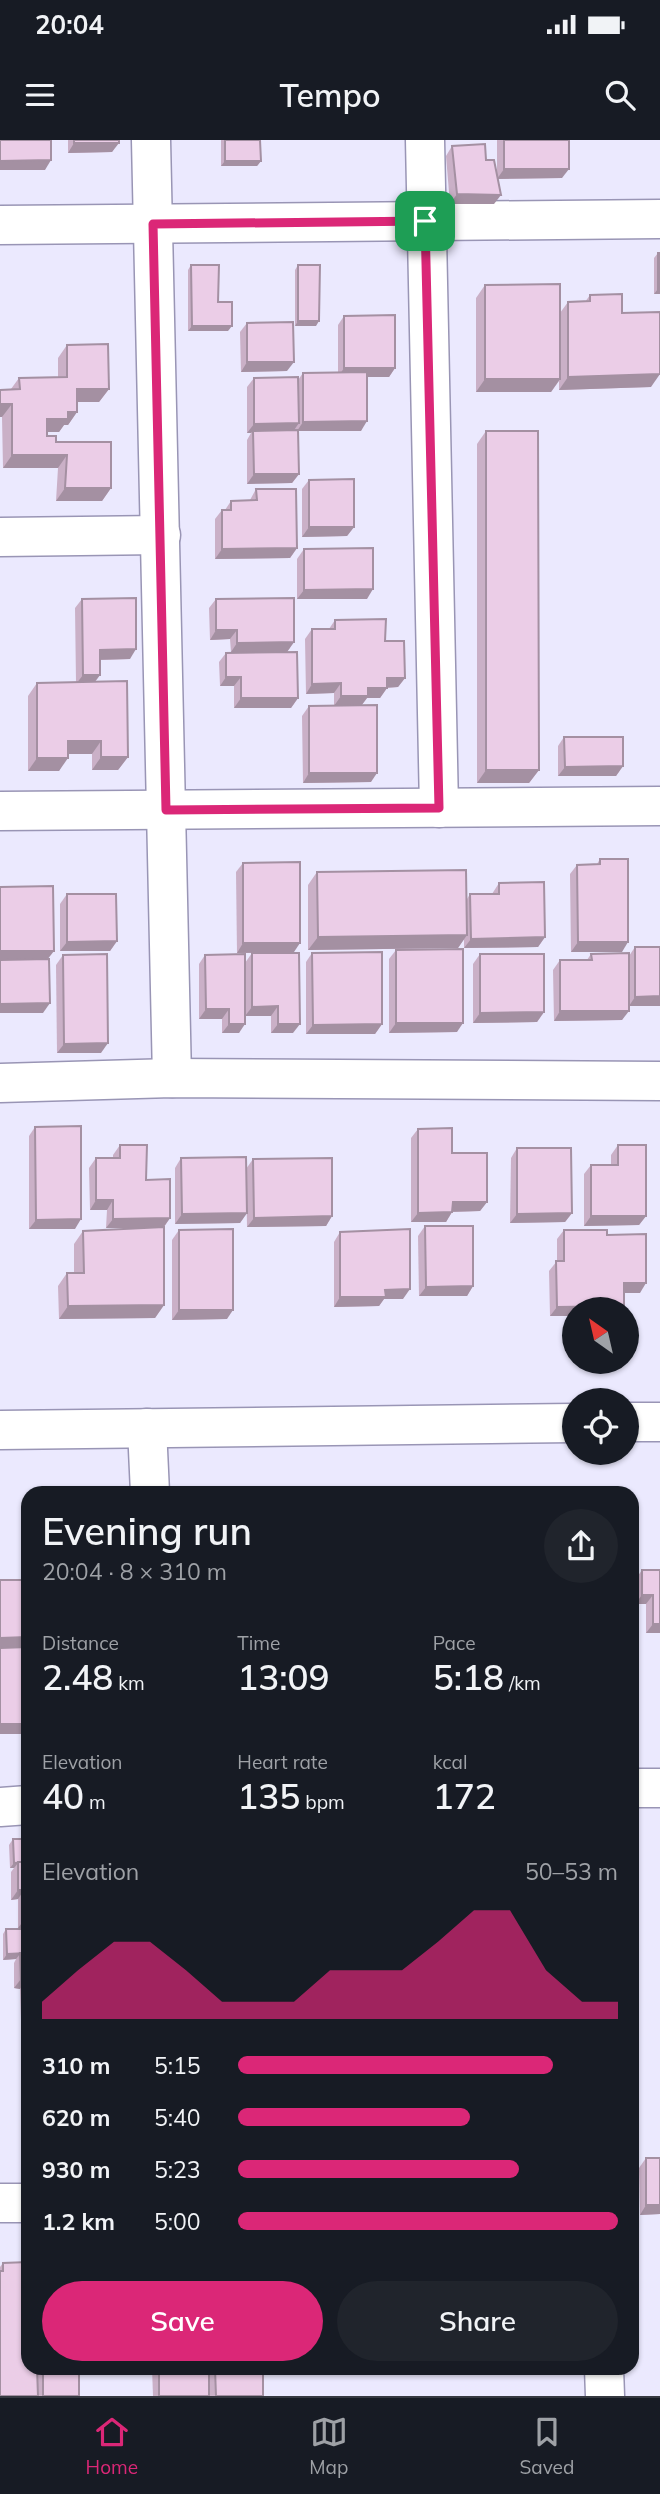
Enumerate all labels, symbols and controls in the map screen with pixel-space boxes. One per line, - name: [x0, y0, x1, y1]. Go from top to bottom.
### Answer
- text: 20:04: [35, 8, 104, 41]
- text: Tempo: [279, 75, 381, 115]
- icon: menu: [21, 76, 59, 114]
- icon: search: [601, 76, 639, 114]
- pin: [395, 191, 455, 251]
- icon: arrive: [406, 202, 444, 240]
- north arrow: [562, 1297, 639, 1374]
- map controls: [562, 1297, 639, 1465]
- button: locate: [562, 1388, 639, 1465]
- text: Evening run: [42, 1507, 252, 1555]
- button: share: [544, 1509, 618, 1583]
- text: 20:04 · 8 × 310 m: [42, 1557, 227, 1586]
- text: Distance: [42, 1631, 119, 1655]
- text: Time: [237, 1631, 280, 1655]
- text: Pace: [433, 1631, 476, 1655]
- text: 2.48: [42, 1655, 113, 1699]
- text: 13:09: [237, 1655, 330, 1699]
- text: 5:18: [433, 1655, 504, 1699]
- text: km: [113, 1671, 145, 1695]
- text: /km: [504, 1671, 541, 1695]
- text: Elevation: [42, 1750, 122, 1774]
- text: Heart rate: [237, 1750, 328, 1774]
- text: kcal: [433, 1750, 467, 1774]
- text: 40: [42, 1774, 84, 1818]
- text: 135: [237, 1774, 300, 1818]
- text: 172: [433, 1774, 496, 1818]
- text: m: [84, 1790, 106, 1814]
- text: bpm: [300, 1790, 345, 1814]
- text: Elevation: [42, 1857, 139, 1886]
- text: 50–53 m: [525, 1857, 618, 1886]
- text: 310 m: [42, 2051, 110, 2080]
- text: 5:15: [154, 2051, 201, 2080]
- text: 620 m: [42, 2103, 110, 2132]
- text: 5:40: [154, 2103, 201, 2132]
- text: 930 m: [42, 2155, 110, 2184]
- text: 5:23: [154, 2155, 201, 2184]
- text: 1.2 km: [42, 2207, 115, 2236]
- text: 5:00: [154, 2207, 201, 2236]
- button: Save: [42, 2281, 323, 2361]
- button: Share: [337, 2281, 618, 2361]
- tab: Home: [86, 2413, 138, 2479]
- tab: Map: [309, 2413, 348, 2479]
- tab: Saved: [520, 2413, 574, 2479]

